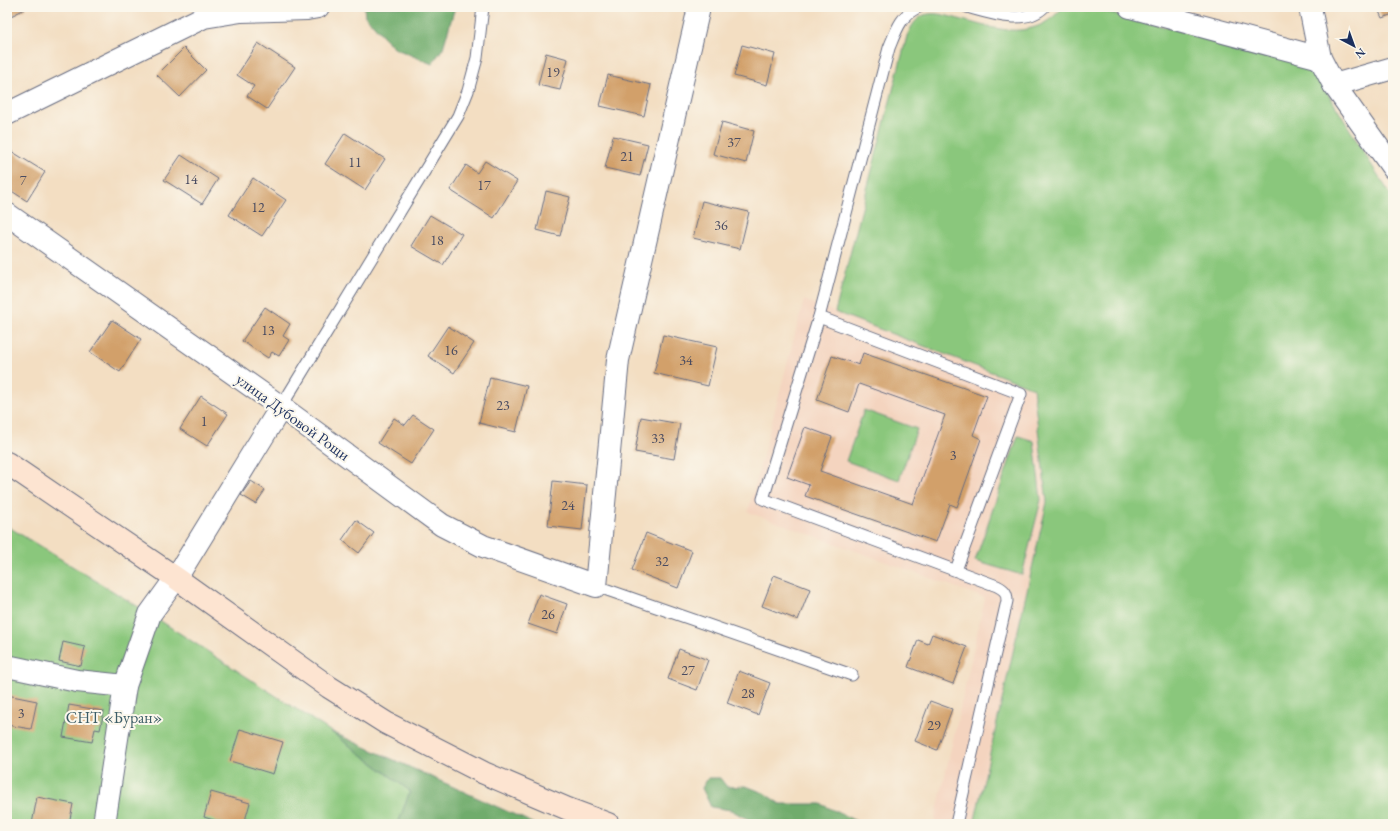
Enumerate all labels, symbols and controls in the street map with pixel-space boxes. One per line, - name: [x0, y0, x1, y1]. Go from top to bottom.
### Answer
- north arrow: [1334, 26, 1374, 66]
- text: N: [1353, 45, 1369, 62]
- house number: 19: [546, 63, 560, 81]
- house number: 37: [727, 133, 741, 151]
- house number: 21: [620, 147, 634, 165]
- house number: 11: [348, 153, 362, 171]
- house number: 14: [184, 170, 198, 188]
- house number: 7: [20, 171, 27, 189]
- house number: 17: [477, 176, 491, 194]
- house number: 12: [251, 198, 265, 216]
- house number: 36: [714, 216, 728, 234]
- house number: 18: [430, 231, 444, 249]
- house number: 13: [261, 321, 275, 339]
- house number: 16: [444, 341, 458, 359]
- house number: 34: [679, 351, 693, 369]
- street label: улица Дубовой Рощи: [232, 368, 355, 466]
- house number: 23: [496, 396, 510, 414]
- house number: 1: [201, 412, 207, 430]
- house number: 33: [651, 429, 665, 447]
- house number: 3: [950, 446, 957, 464]
- house number: 24: [561, 496, 575, 514]
- house number: 32: [655, 552, 669, 570]
- house number: 26: [541, 605, 555, 623]
- house number: 27: [681, 661, 695, 679]
- house number: 28: [741, 684, 755, 702]
- house number: 3: [18, 704, 25, 722]
- park label: СНТ «Буран»: [66, 707, 162, 728]
- house number: 29: [927, 716, 941, 734]

